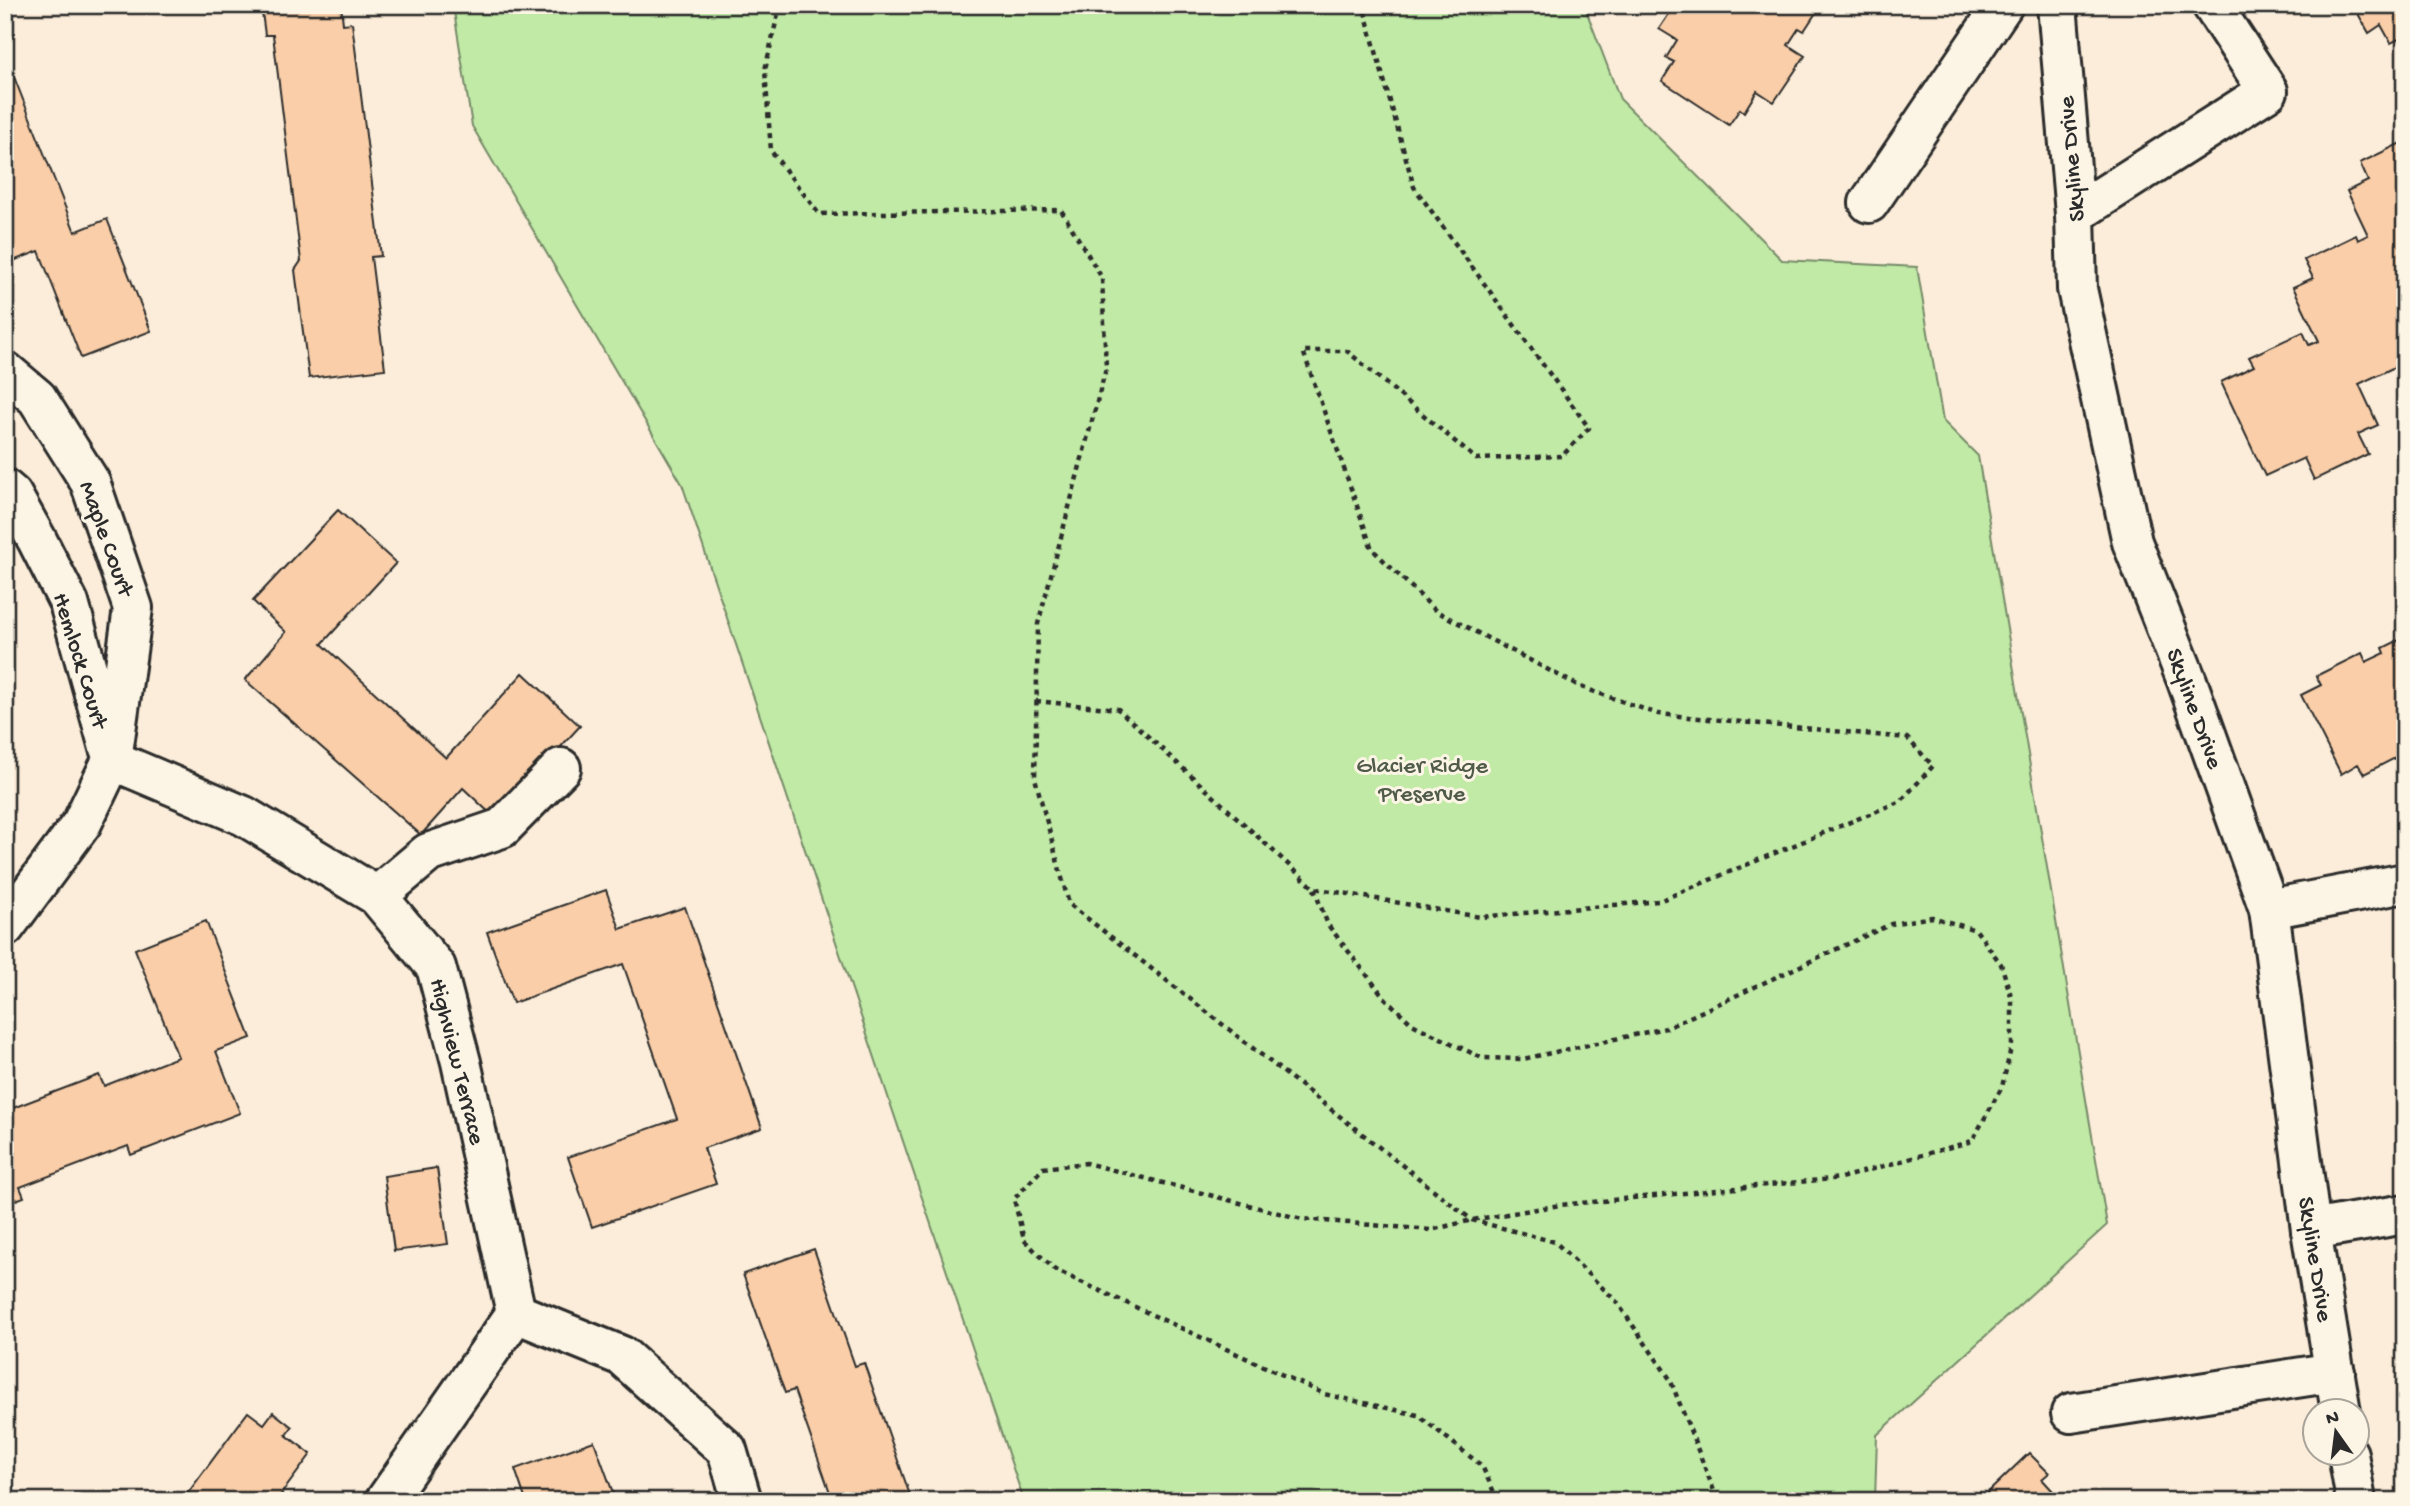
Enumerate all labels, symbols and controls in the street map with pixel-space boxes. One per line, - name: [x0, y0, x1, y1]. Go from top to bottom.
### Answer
- street label: Skyline Drive: [2054, 94, 2093, 223]
- street label: Maple Court: [71, 478, 140, 603]
- street label: Hemlock Court: [44, 590, 114, 735]
- street label: Skyline Drive: [2158, 645, 2228, 774]
- park label: Glacier Ridge Preserve: [1356, 753, 1488, 810]
- street label: Highview Terrace: [421, 976, 490, 1149]
- street label: Skyline Drive: [2289, 1195, 2338, 1325]
- north arrow: [2302, 1398, 2372, 1468]
- text: N: [2324, 1406, 2342, 1432]

